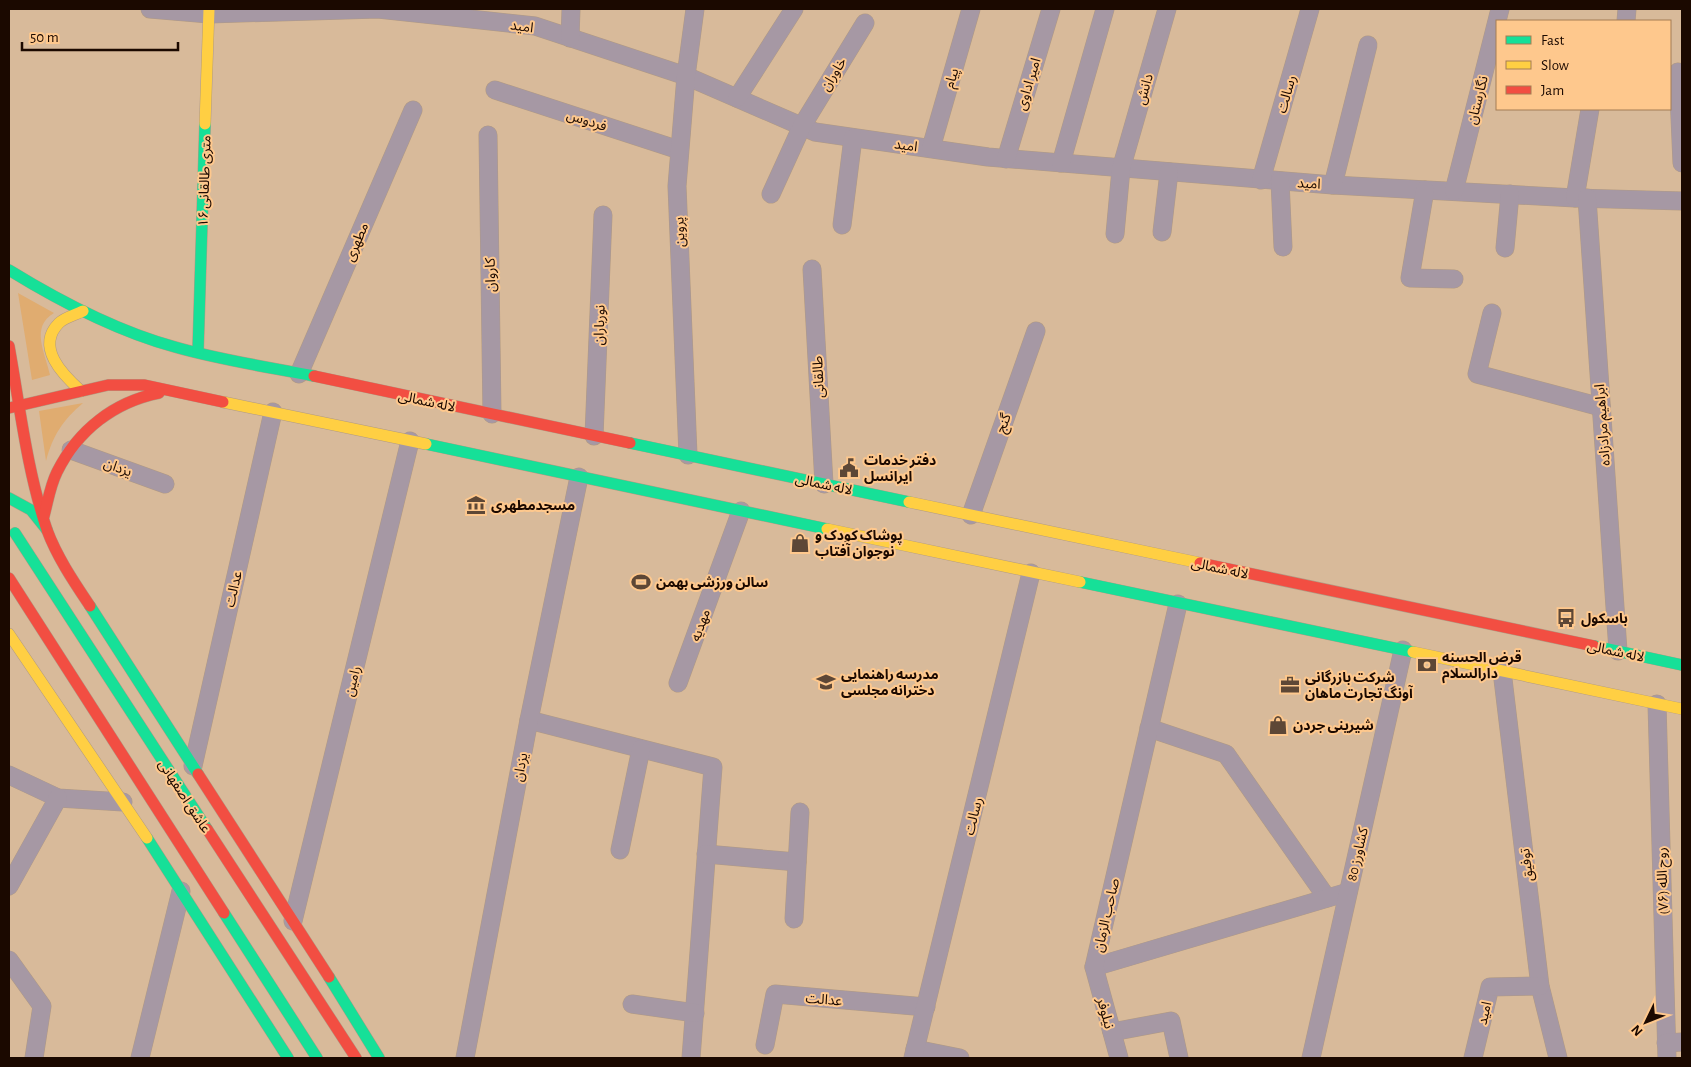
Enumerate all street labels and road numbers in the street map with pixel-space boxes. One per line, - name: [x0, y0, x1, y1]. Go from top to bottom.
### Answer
- street label: امید: [509, 18, 534, 36]
- street label: خاوران: [818, 55, 850, 94]
- street label: امیر اداوی: [1014, 56, 1045, 112]
- street label: پیام: [942, 67, 964, 91]
- street label: دانش: [1134, 72, 1157, 107]
- street label: رسالت: [1275, 74, 1300, 115]
- street label: نگارستان: [1464, 74, 1492, 126]
- street label: فردوس: [565, 108, 608, 135]
- street label: ۱۶ متری طالقانی: [196, 135, 215, 227]
- street label: امید: [893, 137, 918, 155]
- street label: امید: [1297, 176, 1321, 192]
- street label: پروین: [672, 216, 690, 247]
- street label: مطهری: [343, 221, 372, 264]
- street label: کاروان: [484, 258, 499, 292]
- street label: نورباران: [592, 304, 609, 346]
- street label: طالقانی: [811, 355, 828, 398]
- street label: ابراهیم مرادزاده: [1593, 383, 1616, 466]
- street label: لاله شمالی: [397, 389, 457, 416]
- street label: گنج: [993, 411, 1017, 436]
- street label: یزدان: [101, 456, 134, 480]
- street label: لاله شمالی: [794, 472, 854, 499]
- street label: لاله شمالی: [1190, 556, 1250, 583]
- street label: عدالت: [223, 570, 245, 609]
- street label: مهدیه: [689, 607, 714, 644]
- street label: لاله شمالی: [1586, 639, 1646, 666]
- street label: رامین: [342, 665, 364, 698]
- street label: یزدان: [511, 752, 532, 783]
- street label: عاشق اصفهانی: [154, 758, 213, 837]
- street label: رسالت: [962, 796, 986, 837]
- street label: کشاورز 80: [1345, 826, 1372, 883]
- street label: توفیق: [1518, 847, 1538, 882]
- street label: روح الله (۷۶): [1655, 847, 1674, 915]
- street label: صاحب الزمان: [1092, 876, 1123, 954]
- street label: عدالت: [805, 991, 843, 1009]
- street label: نیلوفر: [1093, 995, 1116, 1031]
- street label: امید: [1476, 1000, 1494, 1026]

